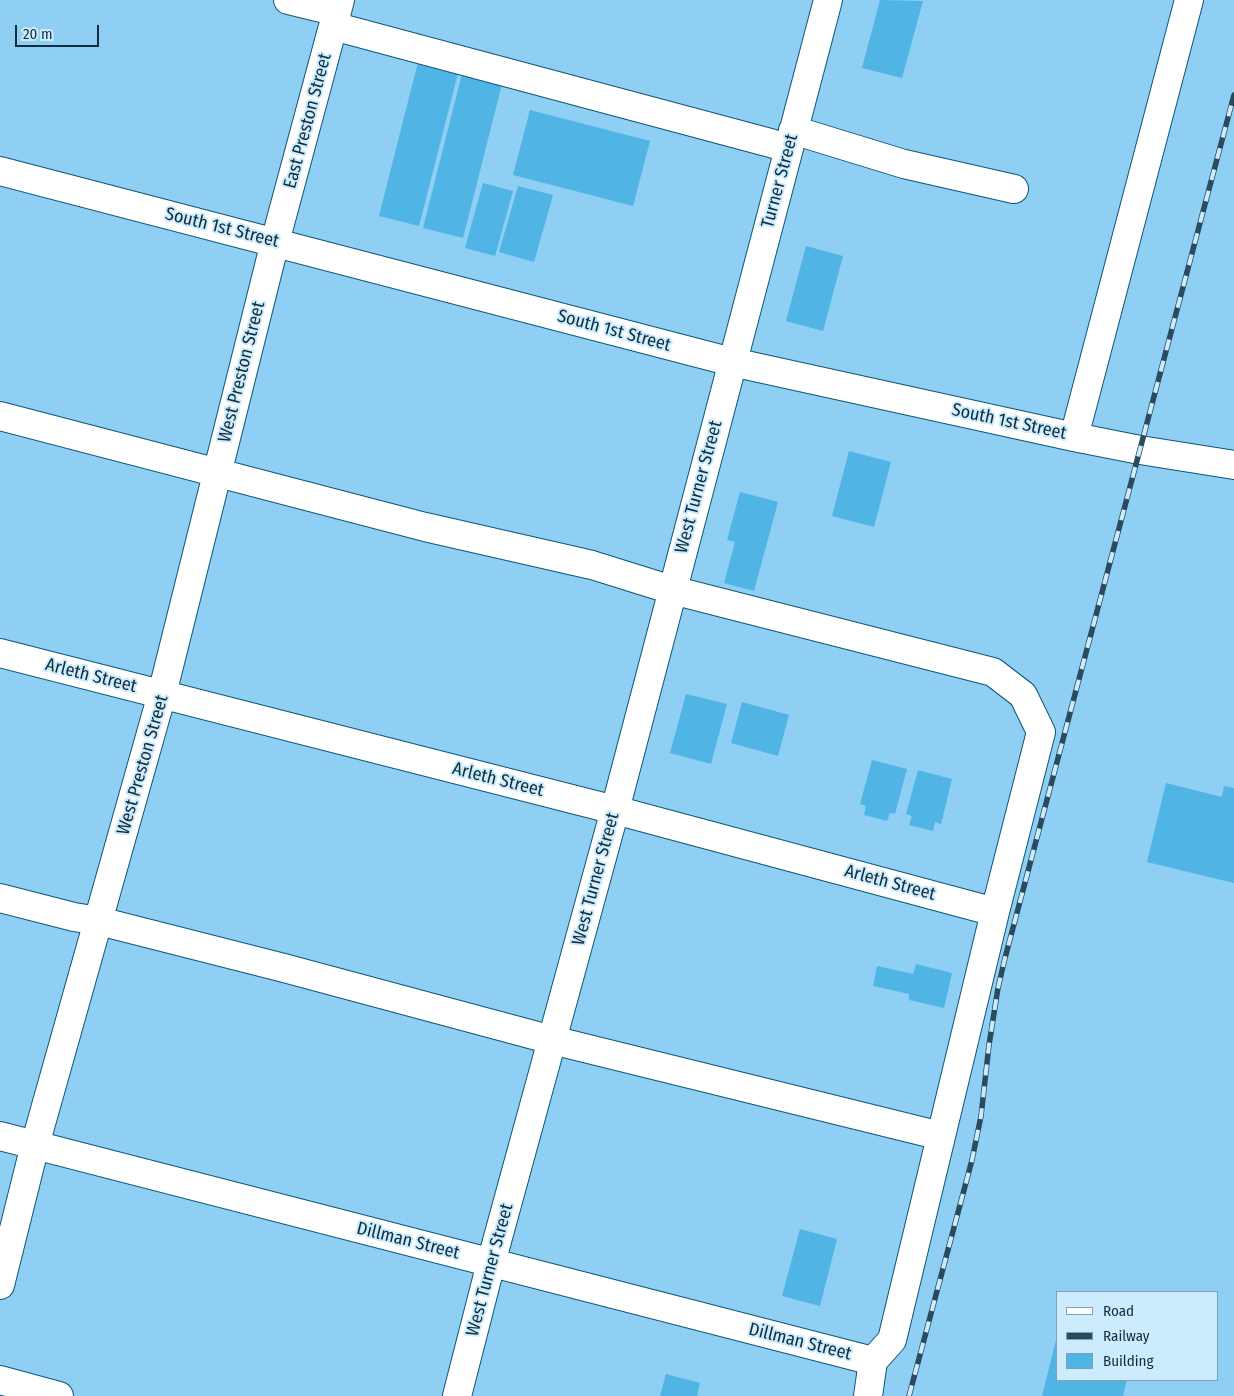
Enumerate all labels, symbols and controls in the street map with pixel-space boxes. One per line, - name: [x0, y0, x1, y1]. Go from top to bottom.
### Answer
- scale bar: [18, 15, 101, 47]
- text: 20 m: [23, 25, 53, 43]
- street label: East Preston Street: [280, 51, 336, 191]
- street label: Turner Street: [757, 132, 803, 230]
- street label: South 1st Street: [163, 203, 281, 253]
- street label: West Preston Street: [214, 299, 270, 445]
- street label: South 1st Street: [555, 305, 673, 357]
- street label: South 1st Street: [950, 399, 1068, 445]
- street label: West Turner Street: [671, 418, 727, 556]
- street label: Arleth Street: [43, 654, 139, 698]
- street label: West Preston Street: [113, 693, 173, 837]
- street label: Arleth Street: [450, 758, 546, 802]
- street label: West Turner Street: [568, 810, 624, 948]
- street label: Arleth Street: [842, 861, 938, 905]
- street label: West Turner Street: [462, 1201, 518, 1339]
- street label: Dillman Street: [354, 1218, 462, 1264]
- legend: [1056, 1291, 1219, 1381]
- text: Road: [1103, 1302, 1134, 1320]
- street label: Dillman Street: [746, 1319, 854, 1365]
- text: Railway: [1103, 1327, 1150, 1345]
- text: Building: [1103, 1352, 1154, 1370]

